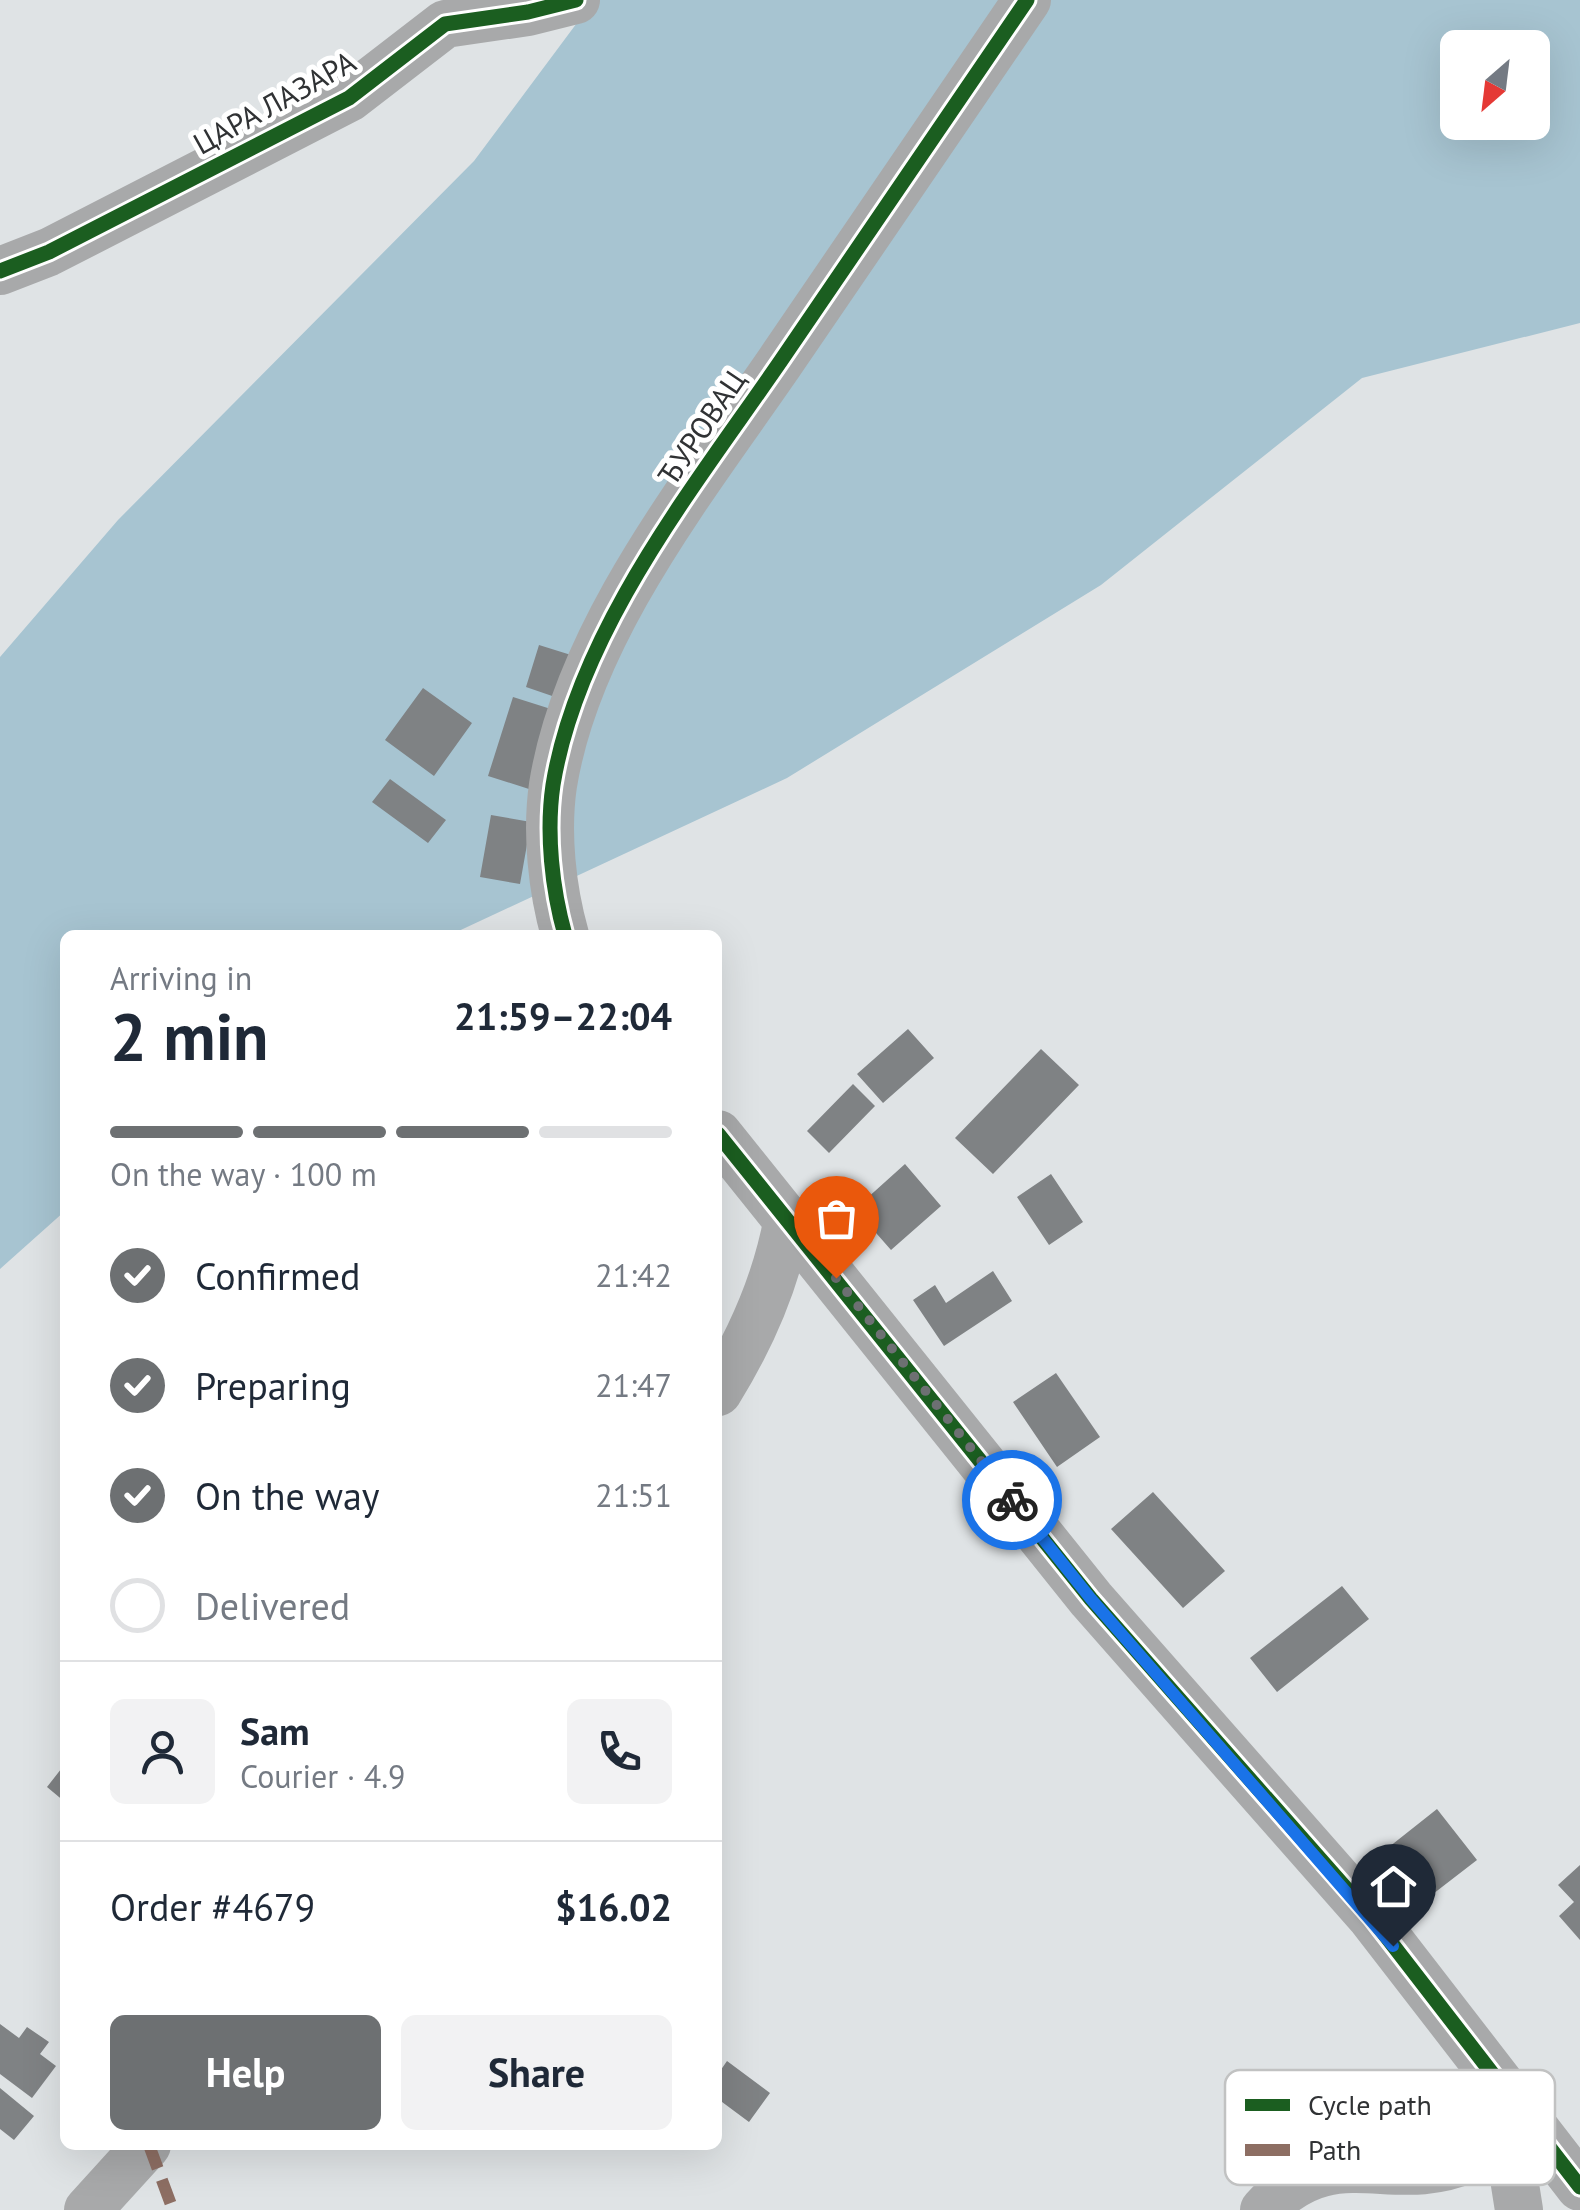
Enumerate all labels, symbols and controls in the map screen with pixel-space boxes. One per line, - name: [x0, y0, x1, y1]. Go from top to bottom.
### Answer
- north arrow: [1440, 30, 1550, 140]
- map controls: [1440, 30, 1550, 140]
- street label: ЦАРА ЛАЗАРА: [186, 41, 362, 163]
- street label: ЂУРОВАЦ: [648, 362, 754, 492]
- text: Arriving in: [110, 957, 252, 999]
- text: 21:59–22:04: [454, 991, 672, 1040]
- text: 2 min: [110, 994, 269, 1078]
- text: On the way · 100 m: [110, 1153, 377, 1195]
- pin: [794, 1176, 879, 1279]
- icon: bag: [809, 1191, 864, 1246]
- icon: check: [110, 1248, 165, 1303]
- text: Confirmed: [195, 1251, 361, 1300]
- text: 21:42: [595, 1254, 672, 1296]
- icon: check: [110, 1358, 165, 1413]
- text: Preparing: [195, 1361, 351, 1410]
- text: 21:47: [595, 1364, 672, 1406]
- courier: [962, 1450, 1062, 1550]
- icon: check: [110, 1468, 165, 1523]
- text: On the way: [195, 1471, 380, 1520]
- icon: bike: [985, 1473, 1040, 1528]
- text: 21:51: [595, 1474, 672, 1516]
- text: Delivered: [195, 1581, 350, 1630]
- button: person: [110, 1699, 215, 1804]
- button: phone: [567, 1699, 672, 1804]
- text: Sam: [240, 1706, 310, 1755]
- text: Courier · 4.9: [240, 1755, 406, 1797]
- pin: [1351, 1844, 1436, 1947]
- icon: home: [1366, 1859, 1421, 1914]
- text: Order #4679: [110, 1882, 315, 1931]
- text: $16.02: [555, 1882, 672, 1931]
- button: Help: [110, 2015, 381, 2130]
- button: Share: [401, 2015, 672, 2130]
- legend: [1225, 2070, 1555, 2185]
- text: Cycle path: [1308, 2086, 1432, 2123]
- text: Path: [1308, 2131, 1361, 2168]

